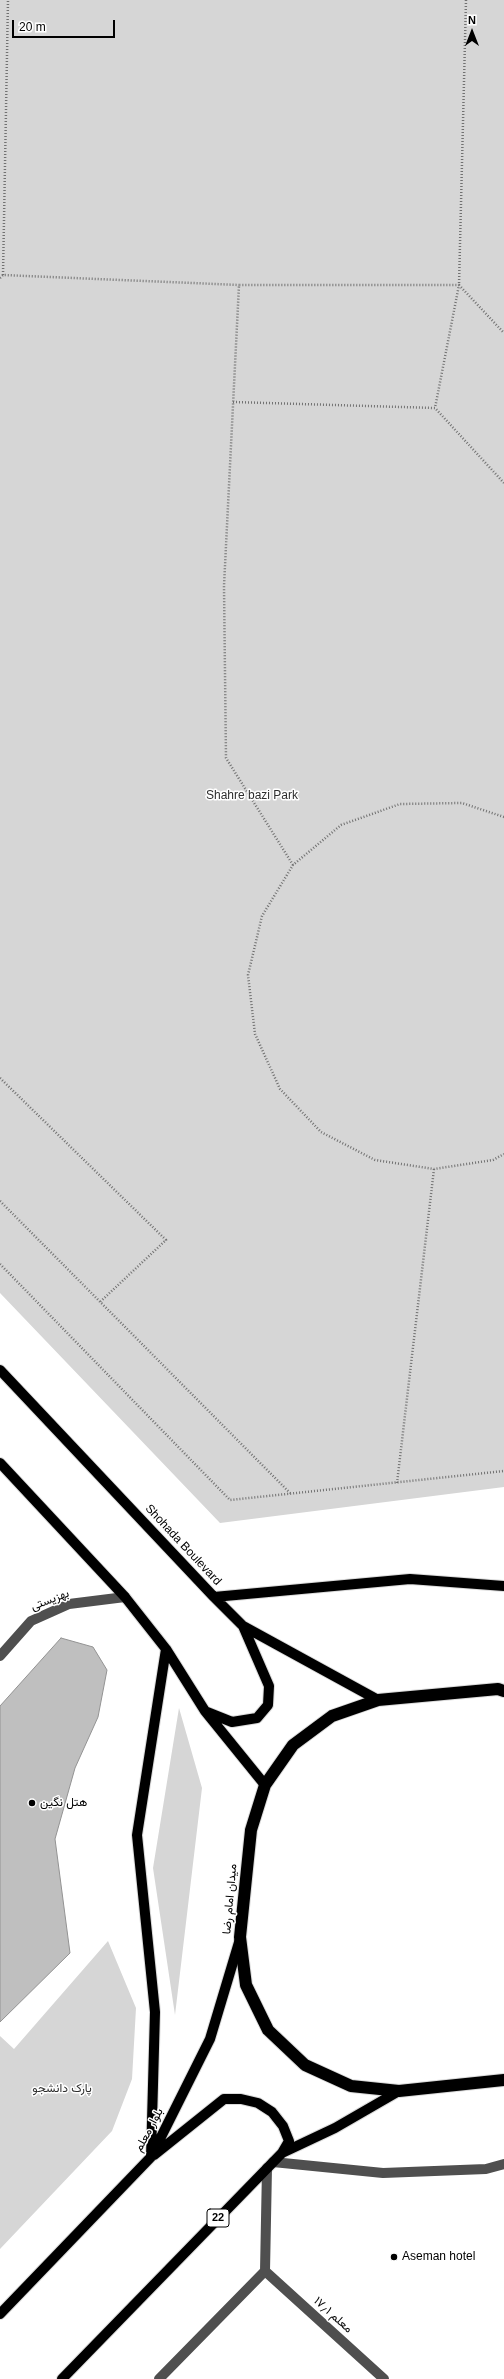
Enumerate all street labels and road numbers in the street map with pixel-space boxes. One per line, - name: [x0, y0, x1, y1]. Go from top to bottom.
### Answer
- street label: Shohada Boulevard: [142, 1502, 224, 1588]
- street label: بهزیستی: [29, 1586, 71, 1614]
- street label: میدان امام رضا: [220, 1863, 240, 1935]
- street label: بلوار معلم: [131, 2106, 167, 2154]
- road number: 22: [207, 2209, 229, 2227]
- street label: معلم ۱۷٫۱: [311, 2294, 355, 2336]

